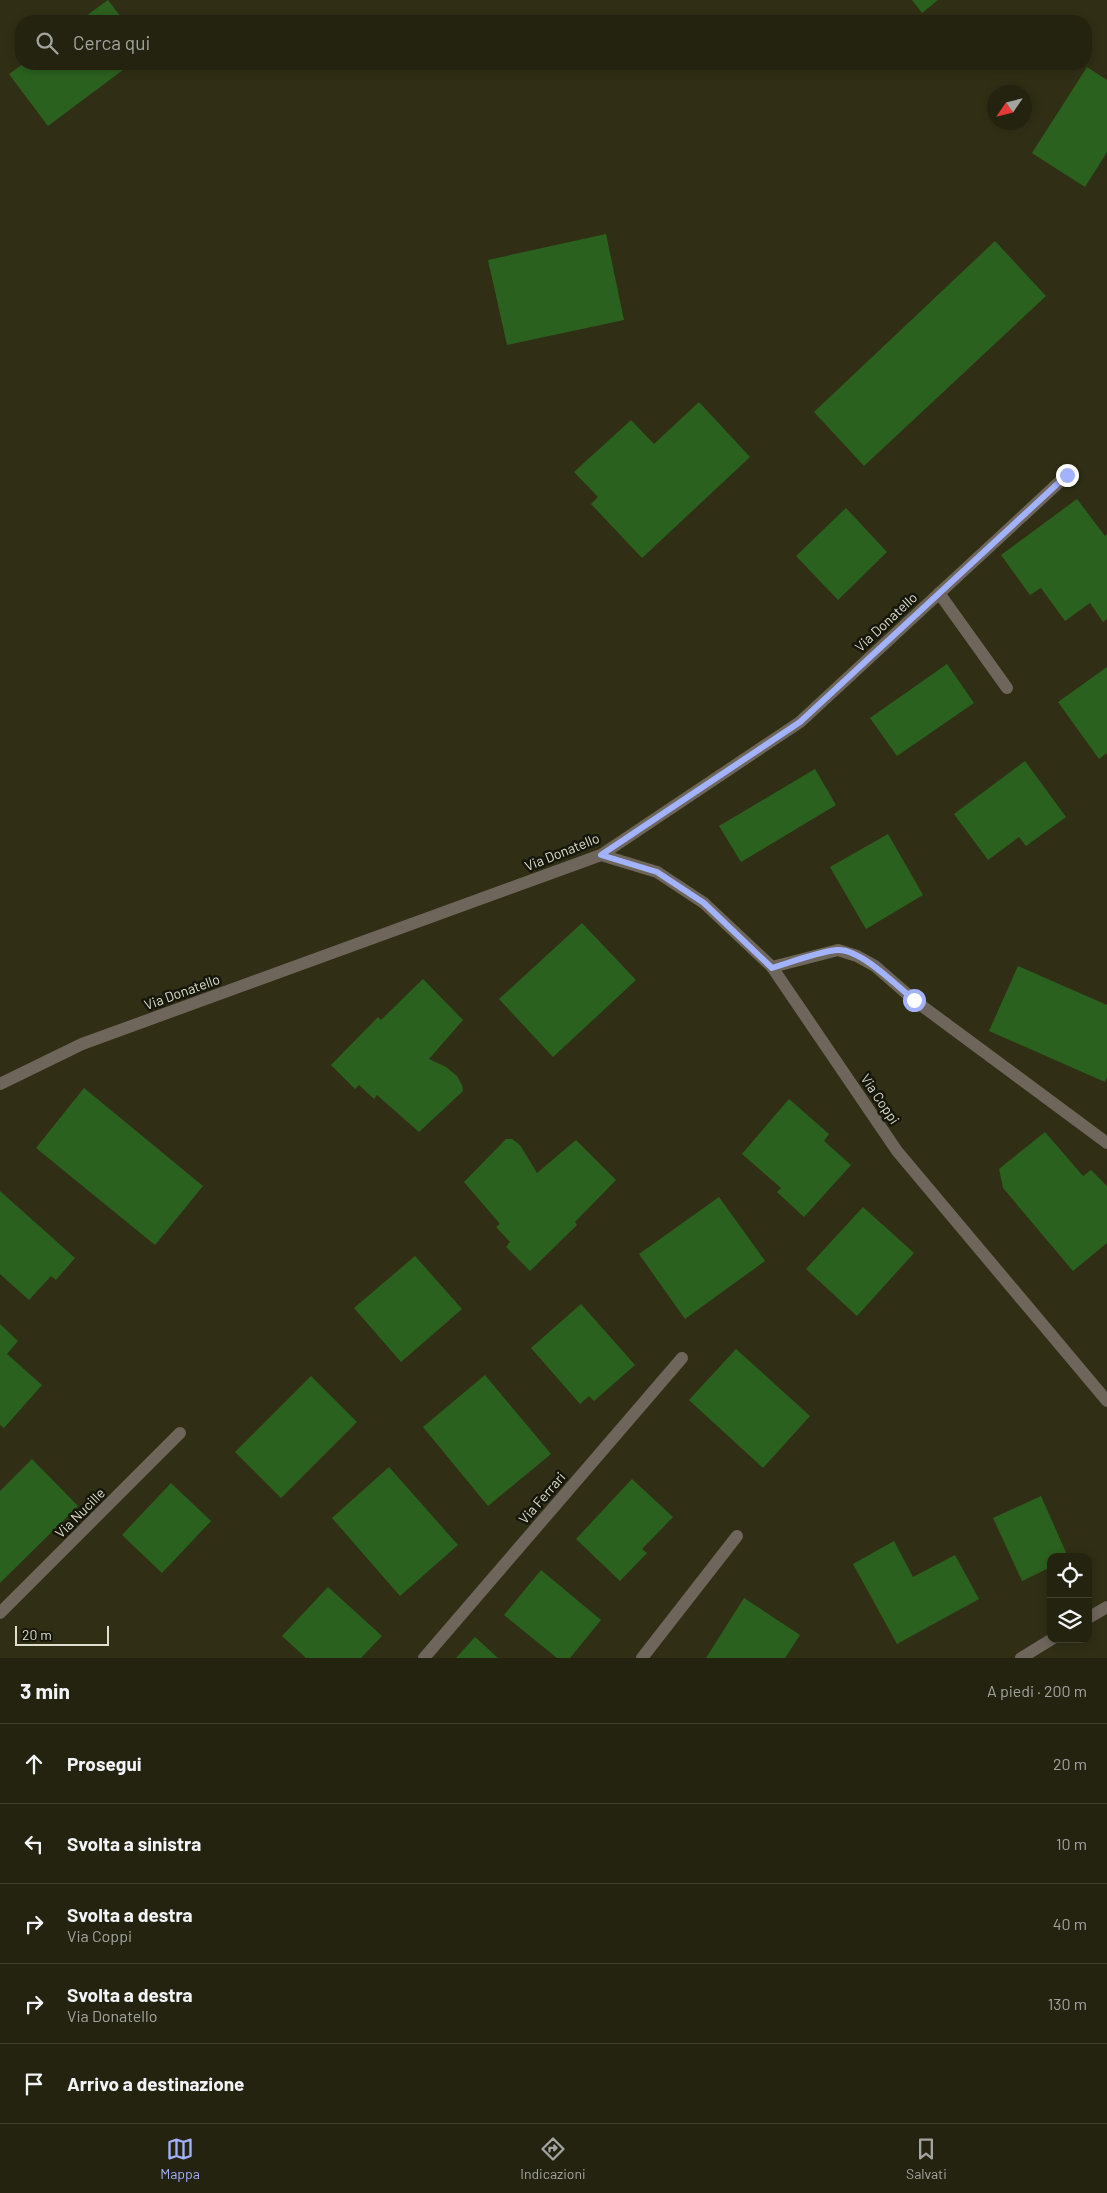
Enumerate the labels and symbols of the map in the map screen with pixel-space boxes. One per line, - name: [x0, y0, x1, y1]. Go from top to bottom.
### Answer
- north arrow: [987, 85, 1032, 130]
- route end: [1056, 464, 1079, 487]
- street label: Via Donatello: [851, 588, 920, 655]
- street label: Via Donatello: [522, 829, 602, 874]
- street label: Via Donatello: [142, 970, 222, 1013]
- route start: [903, 989, 926, 1012]
- street label: Via Coppi: [857, 1070, 903, 1127]
- street label: Via Ferrari: [515, 1468, 569, 1527]
- street label: Via Nucille: [51, 1484, 108, 1541]
- scale bar: [15, 1623, 109, 1646]

